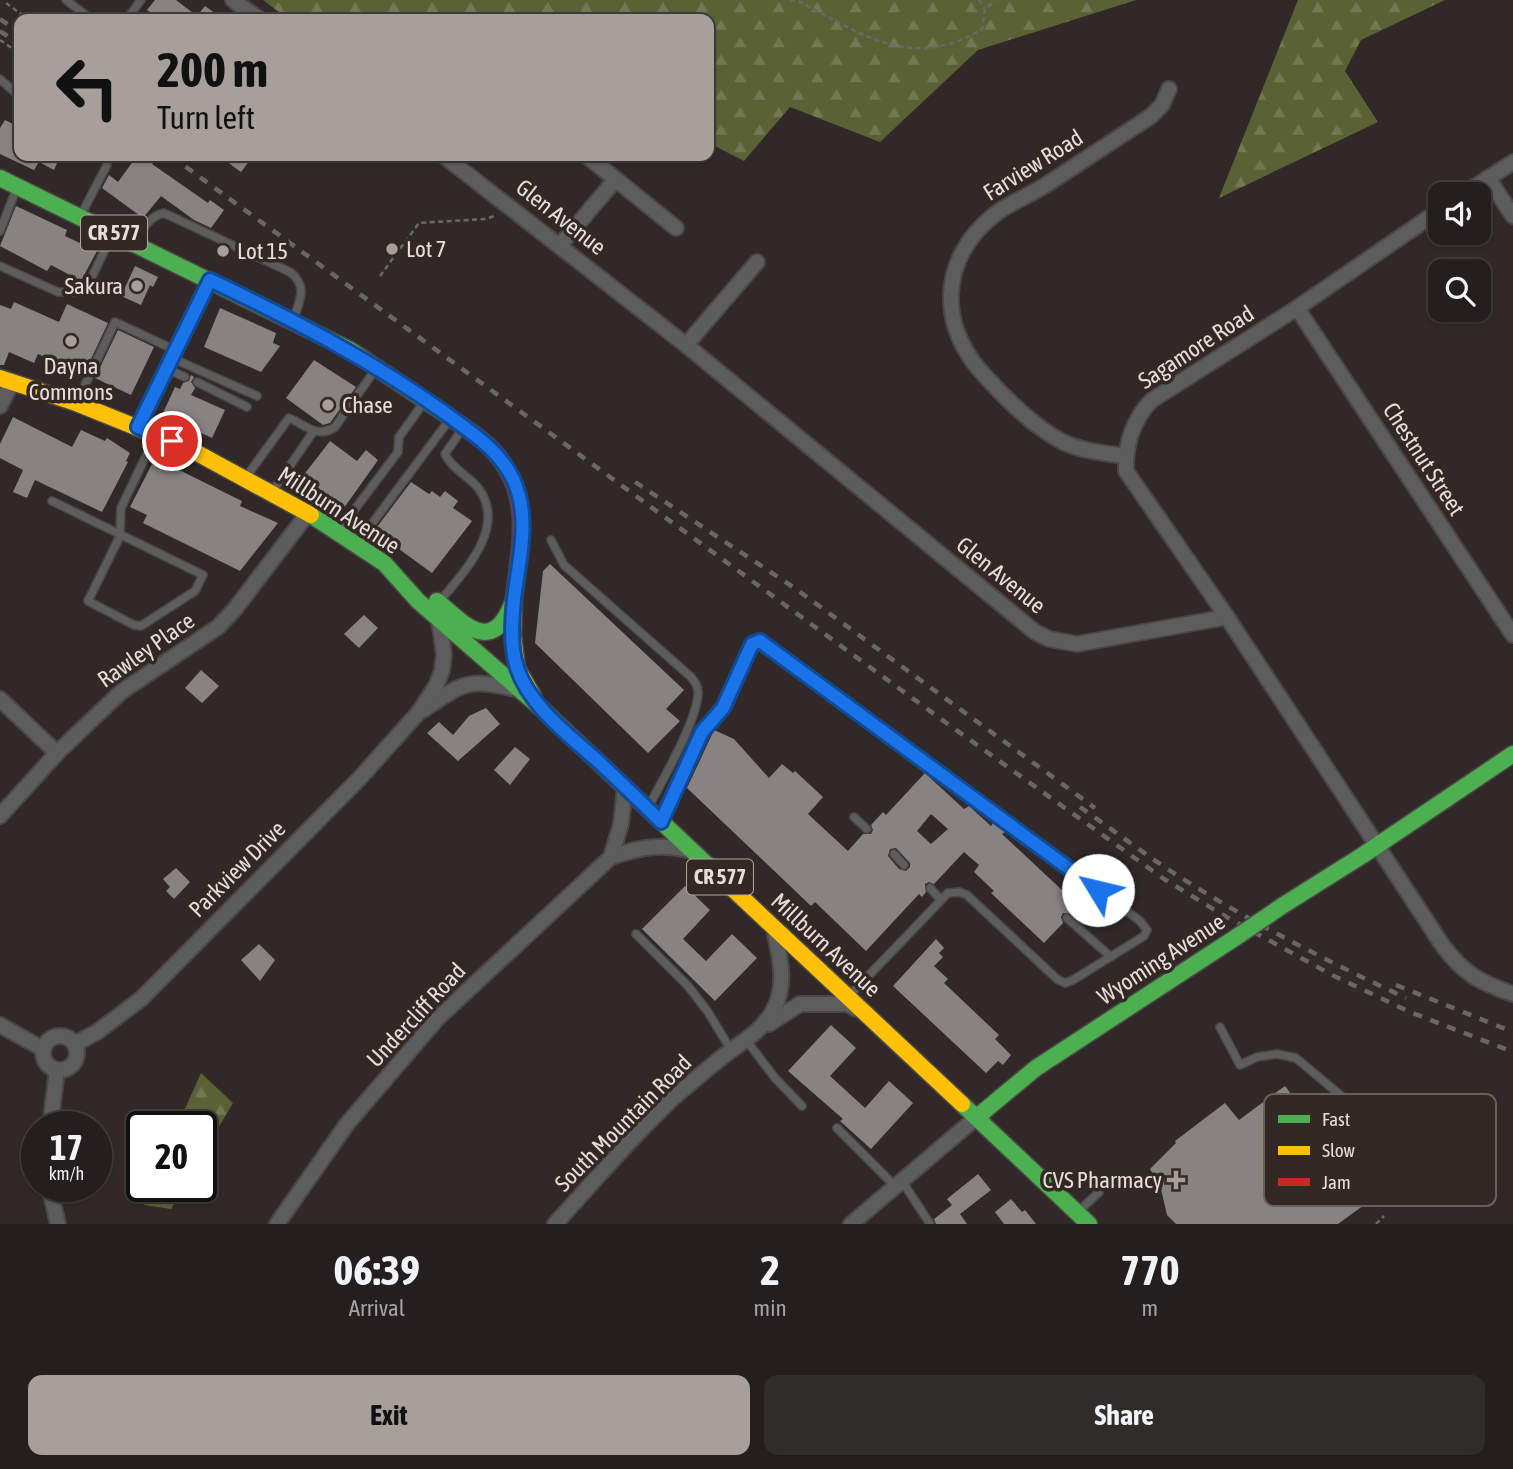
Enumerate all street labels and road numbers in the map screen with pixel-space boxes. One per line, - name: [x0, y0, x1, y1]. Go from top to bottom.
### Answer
- street label: Farview Road: [979, 124, 1087, 206]
- street label: Glen Avenue: [511, 174, 611, 260]
- road number: CR 577: [81, 216, 147, 250]
- street label: Sagamore Road: [1134, 300, 1258, 394]
- street label: Chestnut Street: [1378, 398, 1470, 520]
- street label: Millburn Avenue: [273, 461, 405, 559]
- street label: Glen Avenue: [951, 531, 1051, 619]
- street label: Rawley Place: [93, 607, 199, 693]
- street label: Parkview Drive: [184, 816, 290, 922]
- road number: CR 577: [687, 860, 753, 894]
- street label: Millburn Avenue: [766, 888, 886, 1002]
- street label: Wyoming Avenue: [1093, 908, 1229, 1010]
- street label: Undercliff Road: [361, 958, 471, 1072]
- street label: South Mountain Road: [550, 1050, 696, 1196]

